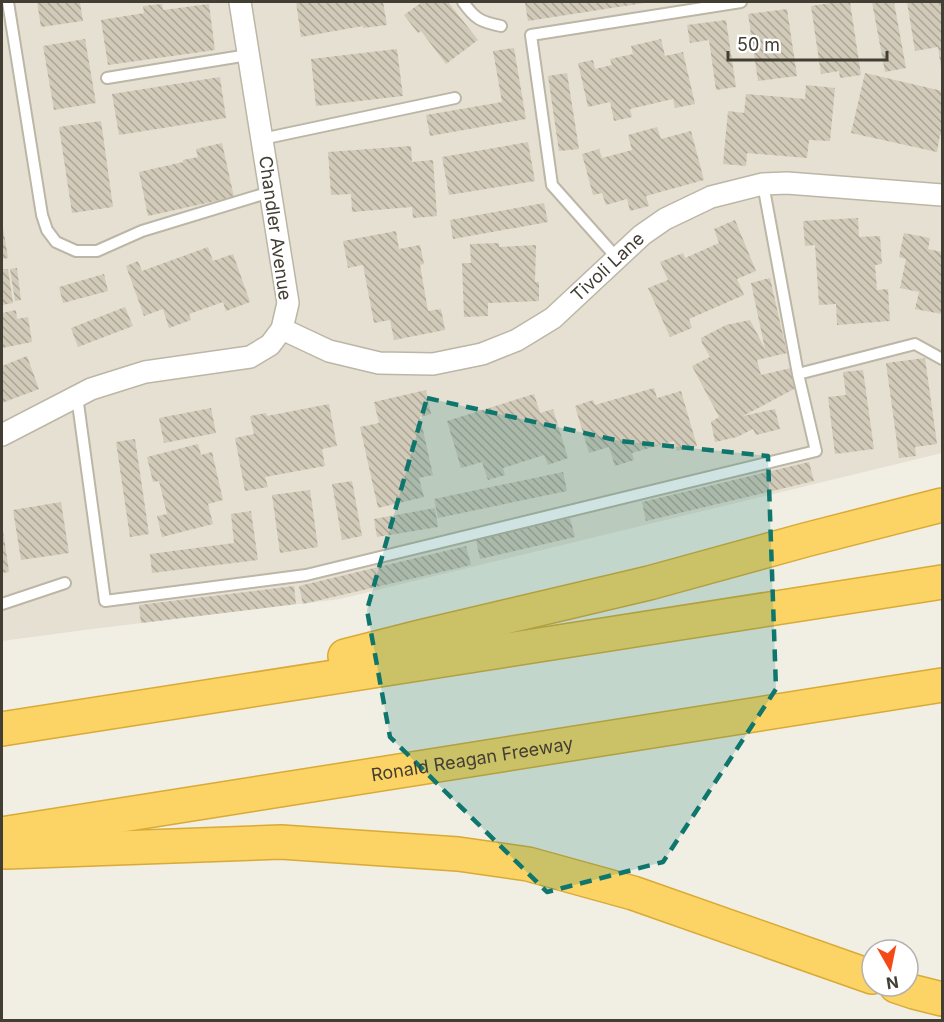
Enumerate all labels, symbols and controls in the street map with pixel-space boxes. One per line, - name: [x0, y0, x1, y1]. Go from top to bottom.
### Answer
- scale bar: [728, 24, 887, 62]
- text: 50 m: [737, 34, 780, 55]
- street label: Chandler Avenue: [255, 154, 296, 301]
- street label: Tivoli Lane: [567, 228, 648, 306]
- street label: Ronald Reagan Freeway: [370, 733, 575, 785]
- north arrow: [860, 938, 920, 998]
- text: N: [885, 972, 900, 994]

